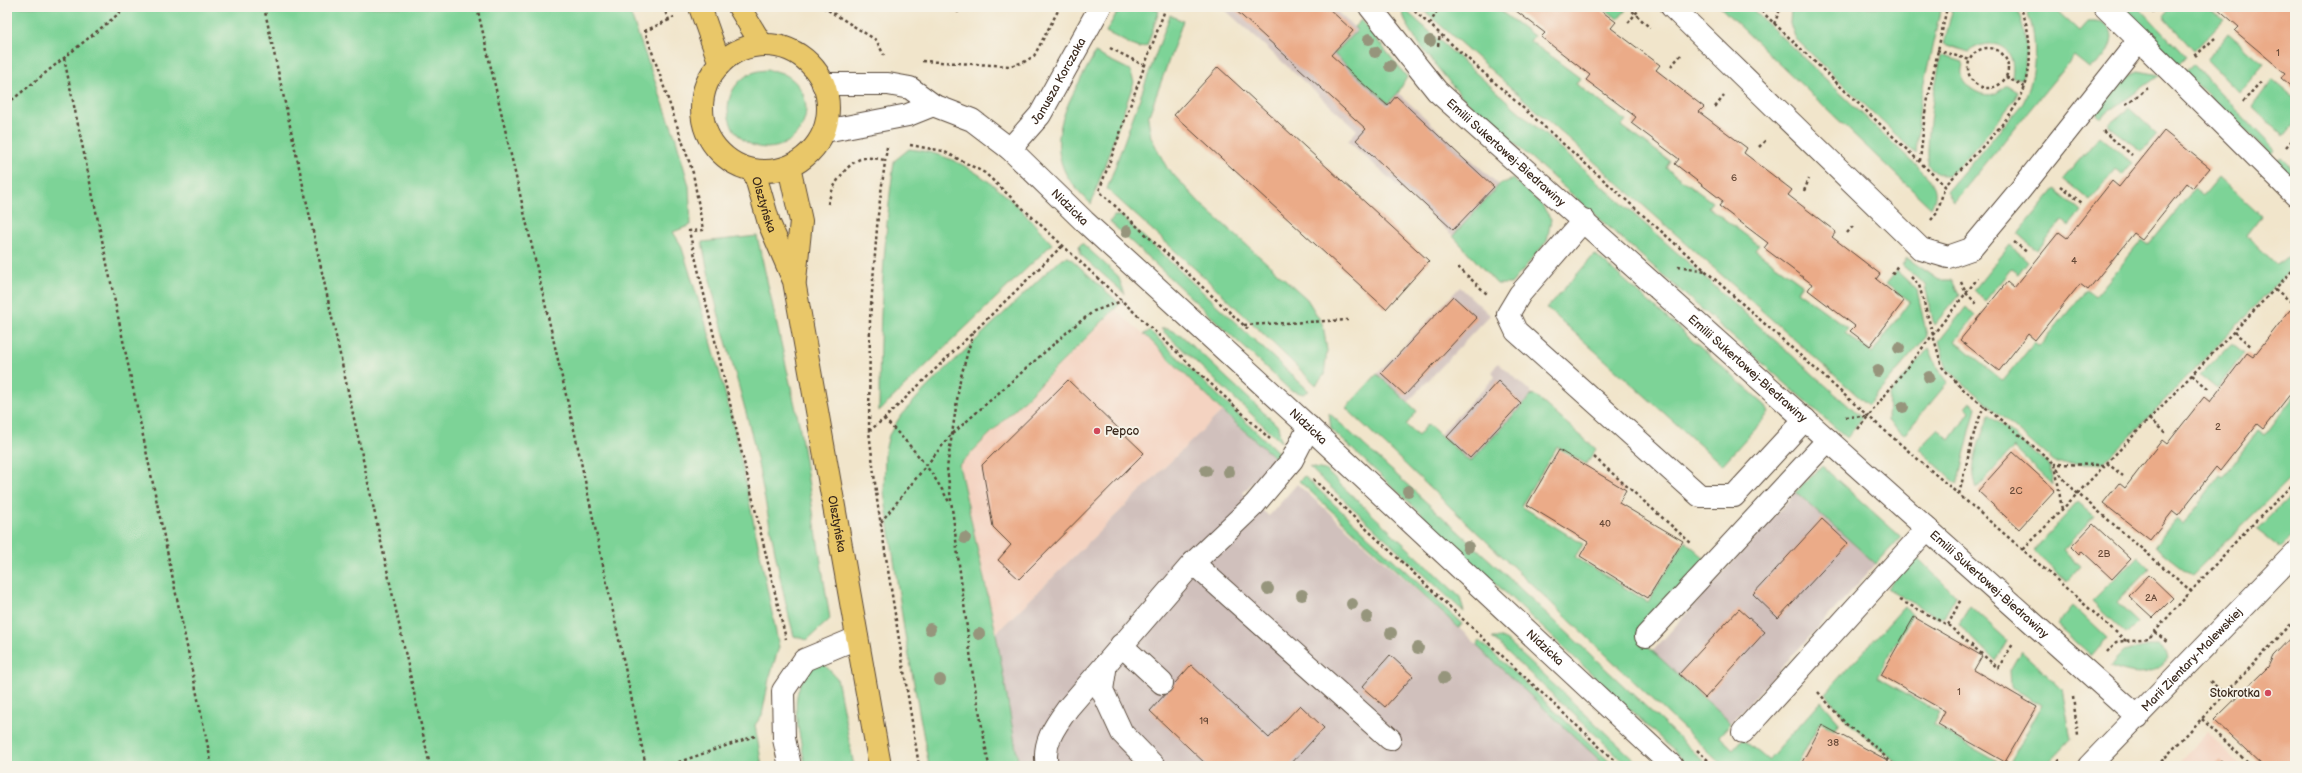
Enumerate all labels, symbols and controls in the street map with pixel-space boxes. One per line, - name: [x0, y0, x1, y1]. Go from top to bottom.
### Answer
- street label: Janusza Korczaka: [1028, 35, 1090, 128]
- house number: 1: [2276, 47, 2280, 59]
- street label: Emilii Sukertowej-Biedrawiny: [1443, 96, 1569, 211]
- house number: 6: [1731, 172, 1737, 184]
- street label: Olsztyńska: [748, 175, 779, 235]
- street label: Nidzicka: [1048, 186, 1091, 229]
- house number: 4: [2071, 255, 2077, 267]
- street label: Emilii Sukertowej-Biedrawiny: [1685, 312, 1810, 426]
- street label: Nidzicka: [1286, 406, 1330, 448]
- house number: 2: [2215, 421, 2221, 433]
- place label: Pepco: [1105, 424, 1140, 439]
- marker: Pepco: [1092, 426, 1102, 436]
- house number: 2C: [2009, 485, 2023, 497]
- street label: Olsztyńska: [824, 494, 849, 554]
- house number: 40: [1599, 518, 1611, 530]
- street label: Emilii Sukertowej-Biedrawiny: [1926, 528, 2052, 642]
- house number: 2B: [2098, 548, 2111, 560]
- house number: 2A: [2145, 592, 2158, 604]
- street label: Marii Zientary-Malewskiej: [2139, 605, 2246, 715]
- street label: Nidzicka: [1523, 627, 1567, 669]
- house number: 1: [1957, 686, 1961, 698]
- place label: Stokrotka: [2210, 686, 2260, 701]
- marker: Stokrotka: [2263, 688, 2273, 698]
- house number: 19: [1199, 715, 1209, 727]
- house number: 38: [1827, 737, 1839, 749]

